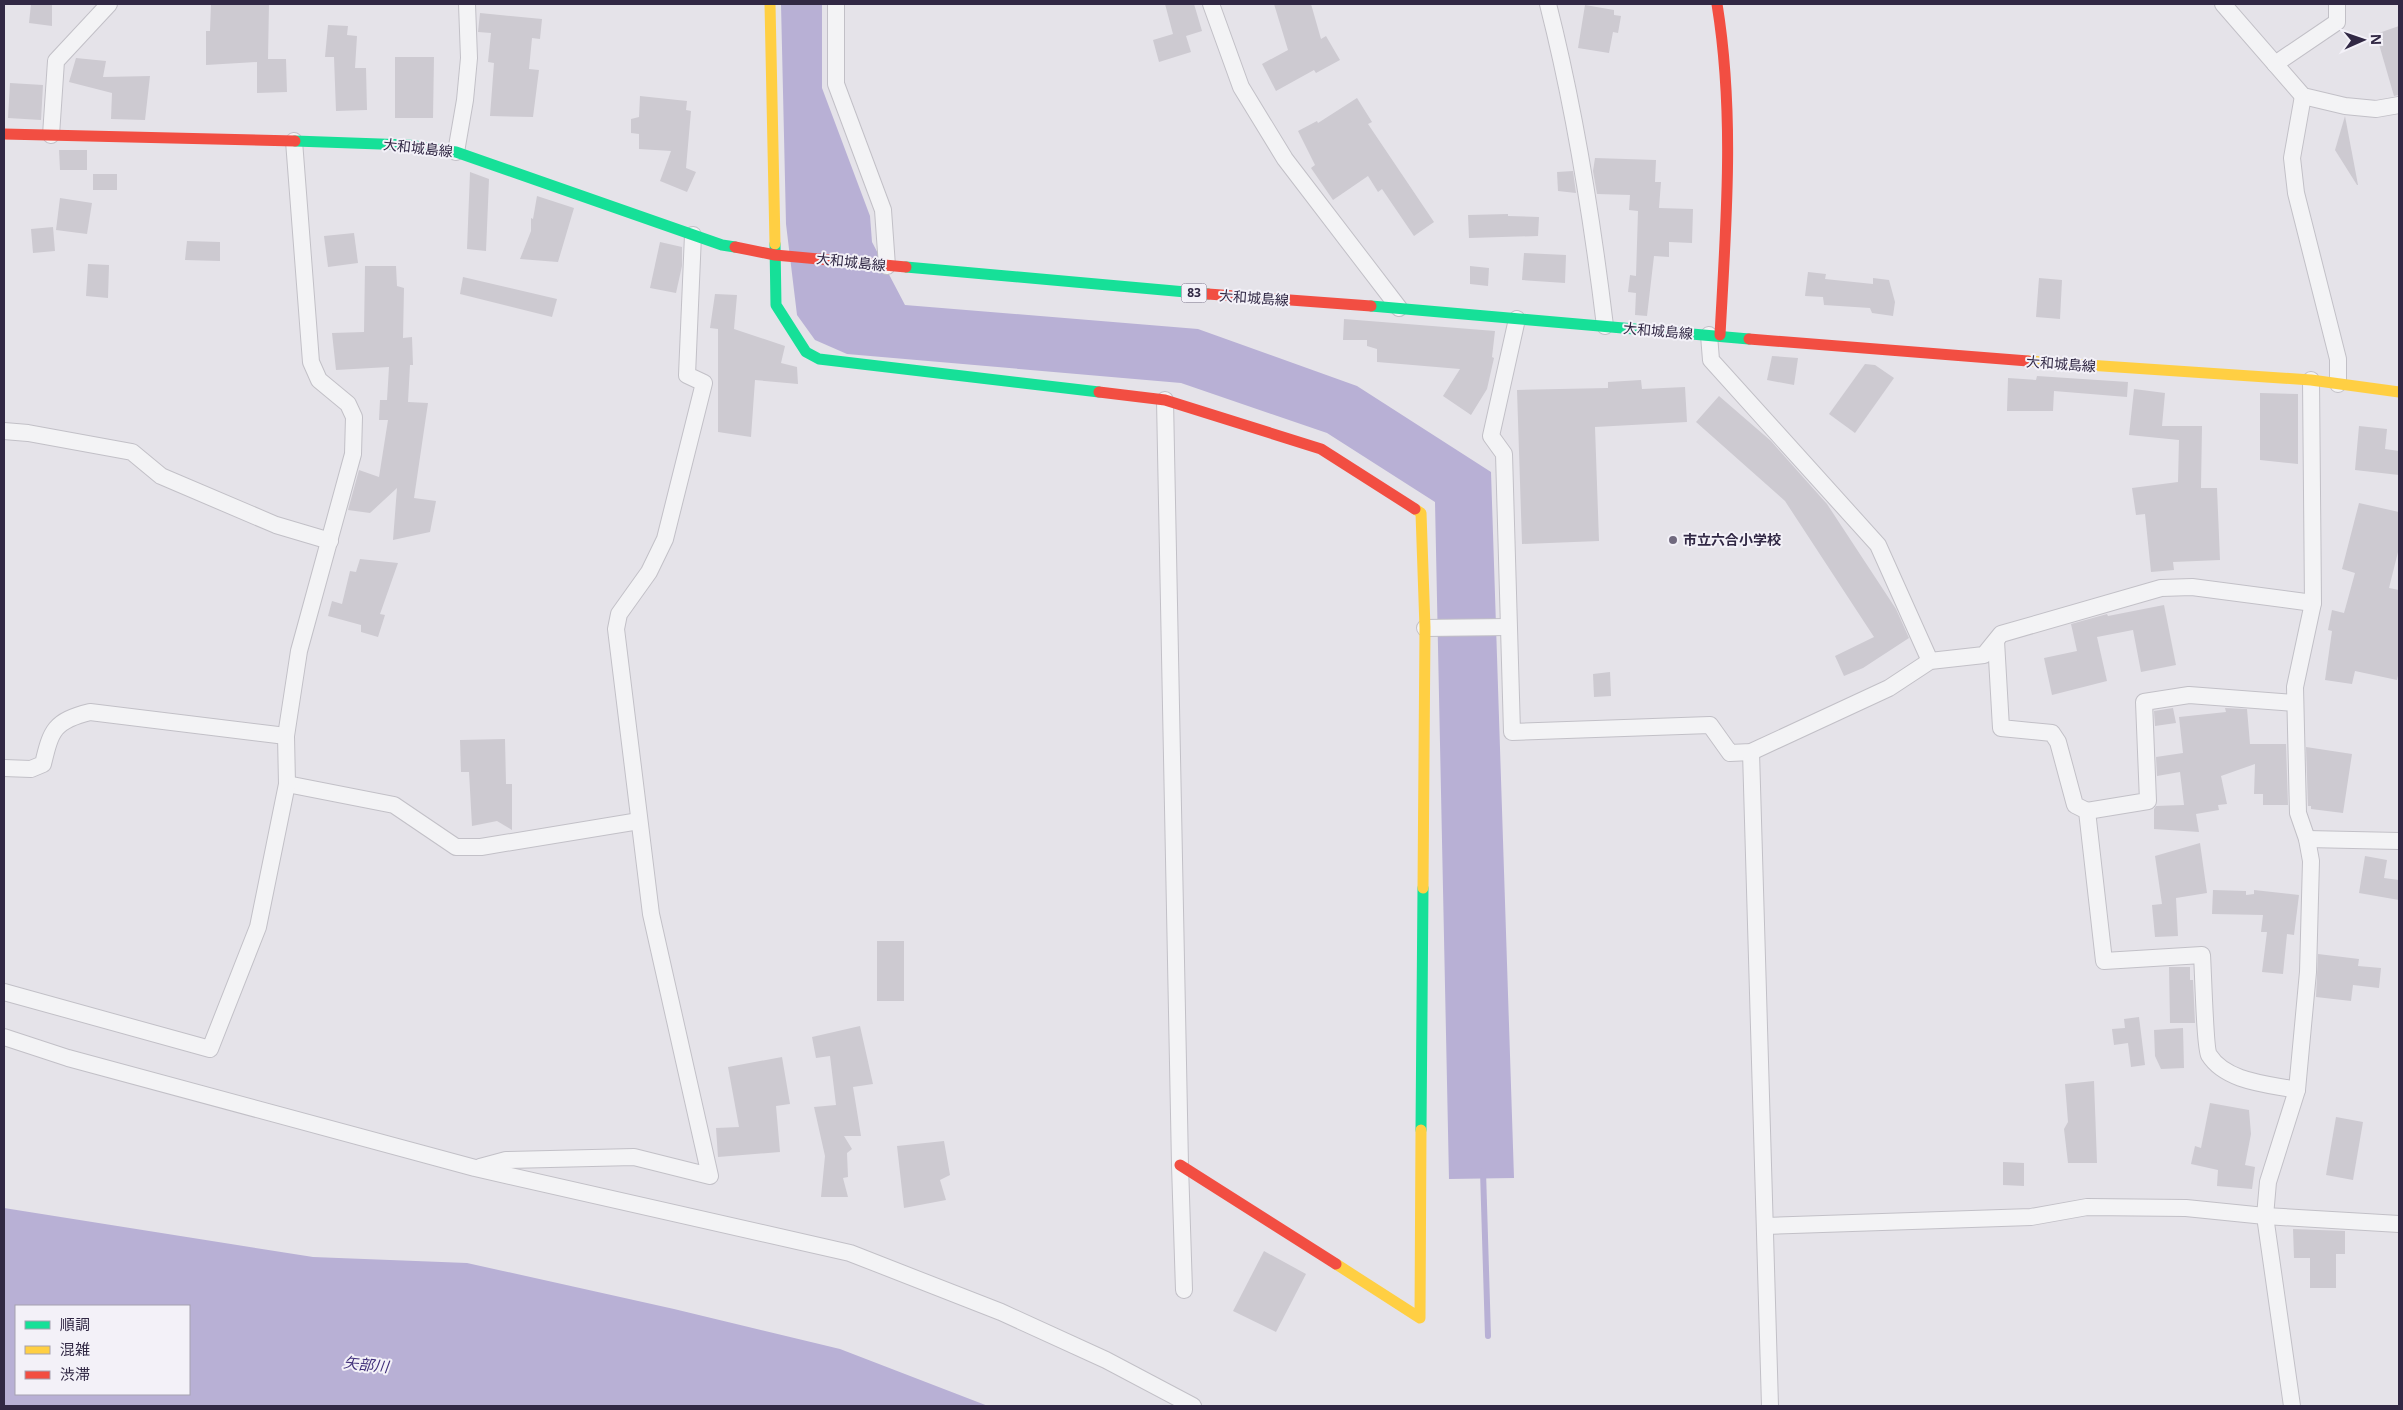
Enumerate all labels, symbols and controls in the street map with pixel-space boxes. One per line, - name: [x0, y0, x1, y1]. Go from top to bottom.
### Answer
- north arrow: [2338, 15, 2388, 65]
- text: N: [2367, 34, 2386, 46]
- street label: 大和城島線: [382, 134, 454, 161]
- street label: 大和城島線: [815, 248, 887, 275]
- road number: 83: [1182, 284, 1206, 302]
- street label: 大和城島線: [1218, 286, 1290, 309]
- street label: 大和城島線: [1622, 318, 1694, 343]
- street label: 大和城島線: [2025, 352, 2097, 375]
- place label: 市立六合小学校: [1683, 530, 1781, 549]
- marker: 市立六合小学校: [1667, 534, 1679, 546]
- legend: [15, 1305, 190, 1395]
- text: 順調: [60, 1314, 90, 1334]
- text: 混雑: [60, 1339, 90, 1359]
- water label: 矢部川: [343, 1352, 392, 1377]
- text: 渋滞: [60, 1364, 90, 1384]

